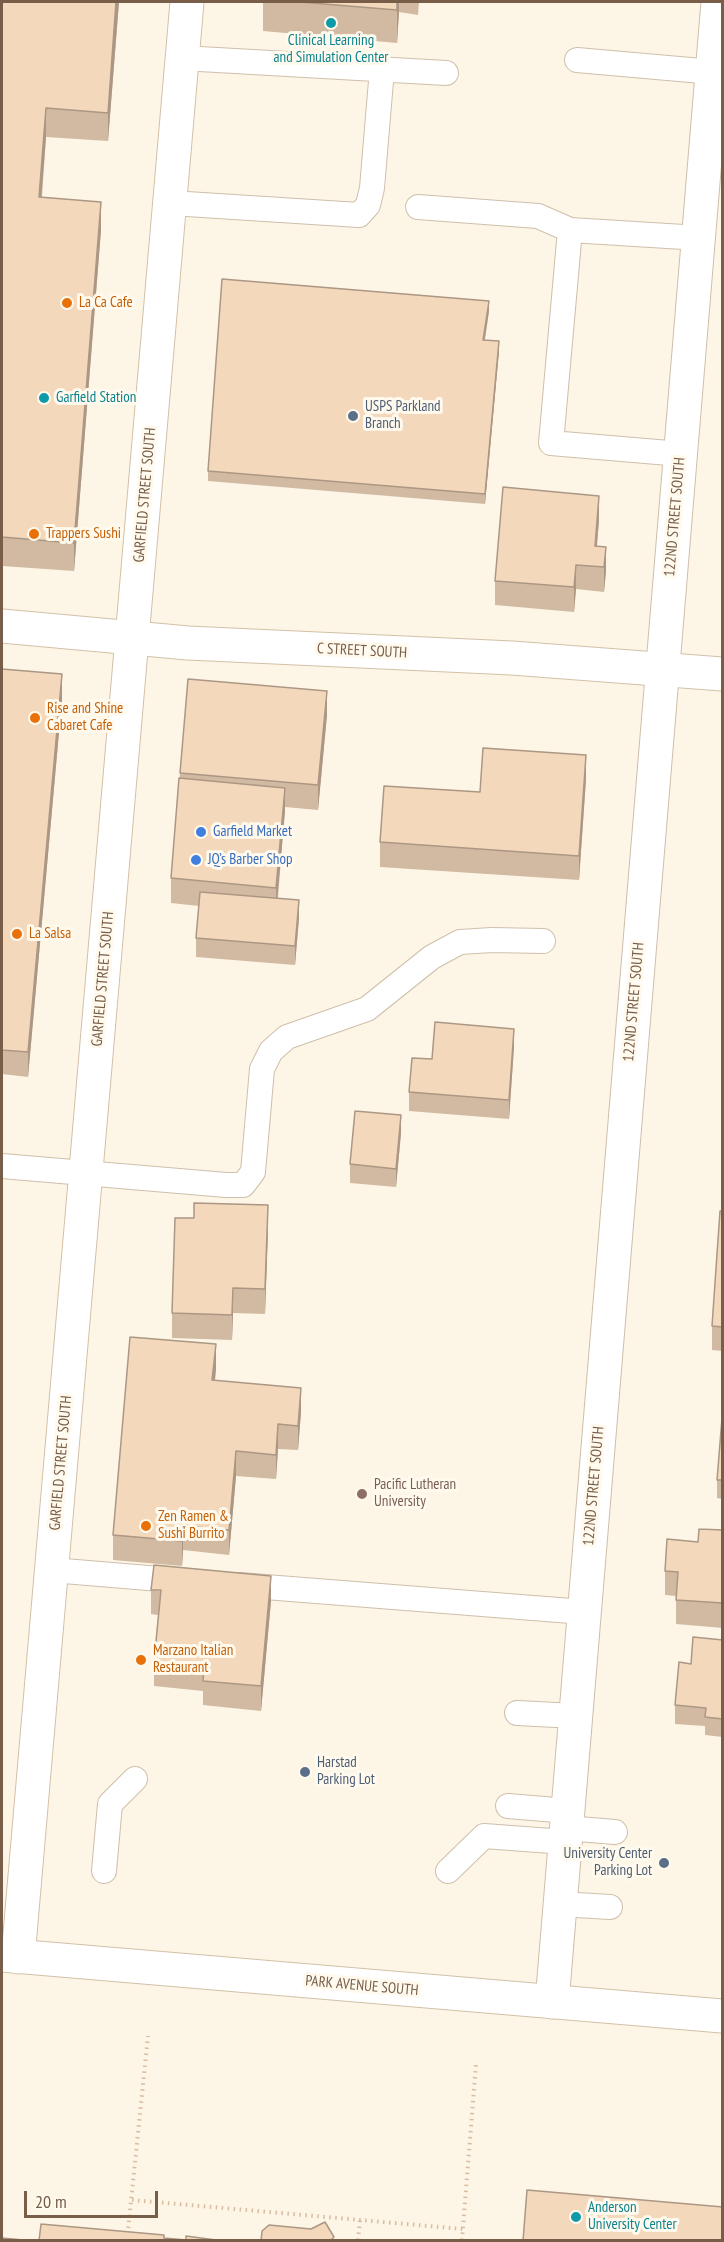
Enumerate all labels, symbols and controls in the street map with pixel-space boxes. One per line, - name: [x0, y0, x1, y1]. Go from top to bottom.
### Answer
- marker: Clinical Learning and Simulation Center: [324, 16, 338, 30]
- place label: Clinical Learning and Simulation Center: [274, 32, 388, 67]
- place label: La Ca Cafe: [79, 294, 133, 312]
- marker: La Ca Cafe: [60, 296, 74, 310]
- place label: Garfield Station: [56, 389, 136, 407]
- marker: Garfield Station: [37, 391, 51, 405]
- place label: USPS Parkland Branch: [365, 398, 440, 433]
- marker: USPS Parkland Branch: [346, 409, 360, 423]
- street label: GARFIELD STREET SOUTH: [130, 427, 160, 563]
- street label: 122ND STREET SOUTH: [661, 457, 689, 577]
- place label: Trappers Sushi: [46, 525, 121, 543]
- marker: Trappers Sushi: [27, 527, 41, 541]
- street label: C STREET SOUTH: [316, 640, 408, 662]
- place label: Rise and Shine Cabaret Cafe: [47, 700, 123, 735]
- marker: Rise and Shine Cabaret Cafe: [28, 711, 42, 725]
- place label: Garfield Market: [213, 823, 292, 841]
- marker: Garfield Market: [194, 825, 208, 839]
- place label: JQ’s Barber Shop: [208, 851, 292, 869]
- marker: JQ’s Barber Shop: [189, 853, 203, 867]
- street label: GARFIELD STREET SOUTH: [88, 911, 118, 1047]
- place label: La Salsa: [29, 925, 71, 943]
- marker: La Salsa: [10, 927, 24, 941]
- street label: 122ND STREET SOUTH: [620, 942, 648, 1062]
- street label: GARFIELD STREET SOUTH: [46, 1395, 76, 1531]
- street label: 122ND STREET SOUTH: [580, 1426, 608, 1546]
- place label: Pacific Lutheran University: [374, 1476, 456, 1511]
- marker: Pacific Lutheran University: [355, 1487, 369, 1501]
- place label: Zen Ramen & Sushi Burrito: [158, 1508, 229, 1543]
- marker: Zen Ramen & Sushi Burrito: [139, 1519, 153, 1533]
- place label: Marzano Italian Restaurant: [153, 1642, 233, 1677]
- marker: Marzano Italian Restaurant: [134, 1653, 148, 1667]
- place label: Harstad Parking Lot: [317, 1754, 375, 1789]
- marker: Harstad Parking Lot: [298, 1765, 312, 1779]
- place label: University Center Parking Lot: [564, 1845, 652, 1880]
- marker: University Center Parking Lot: [657, 1856, 671, 1870]
- street label: PARK AVENUE SOUTH: [305, 1972, 419, 2000]
- scale bar: [27, 2179, 160, 2217]
- text: 20 m: [35, 2190, 67, 2213]
- place label: Anderson University Center: [588, 2199, 676, 2234]
- marker: Anderson University Center: [569, 2210, 583, 2224]

